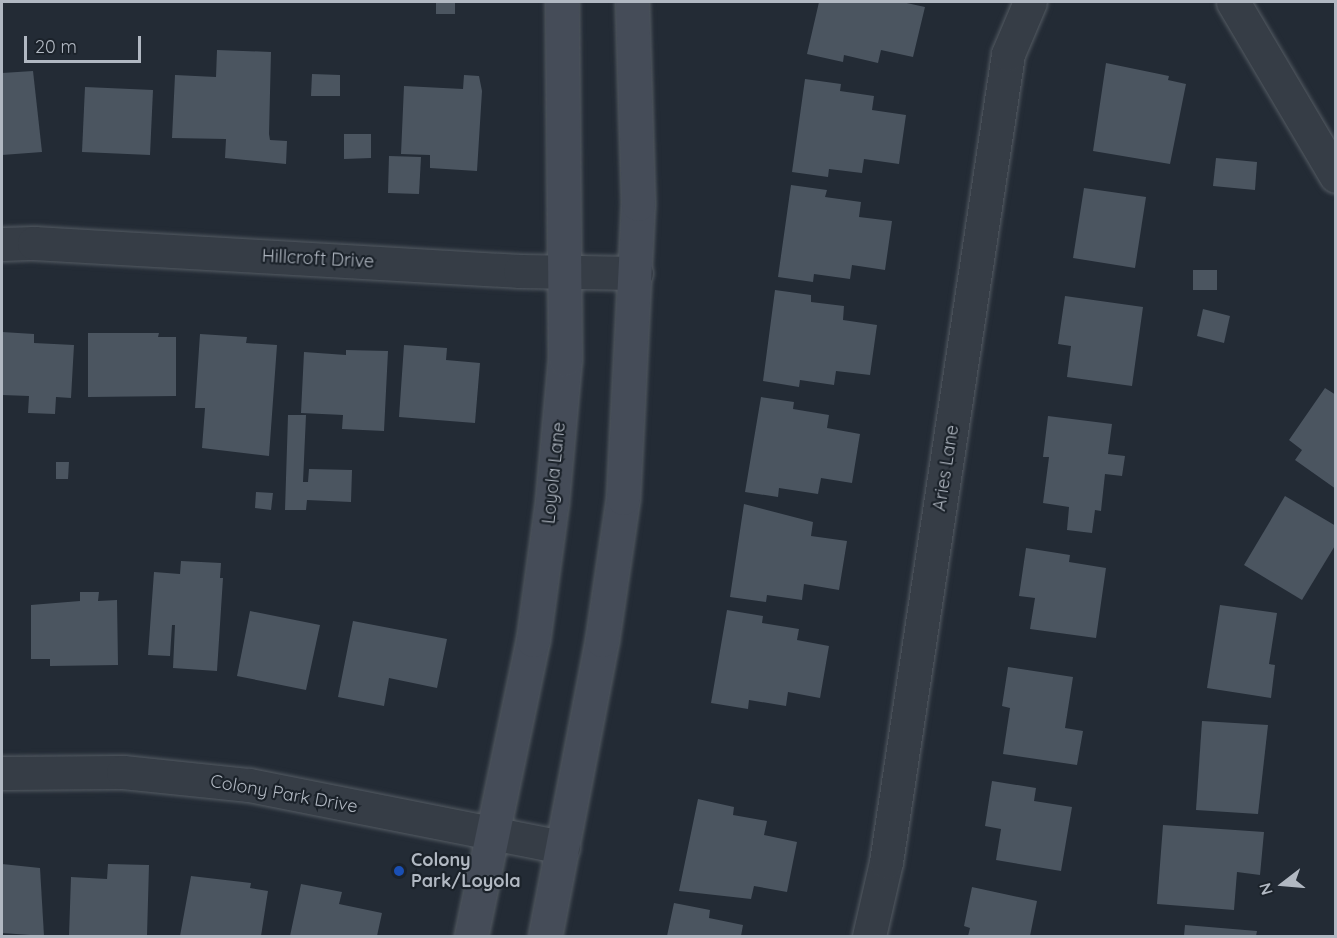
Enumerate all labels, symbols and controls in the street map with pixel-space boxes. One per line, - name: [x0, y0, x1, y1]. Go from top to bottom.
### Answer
- scale bar: [27, 24, 144, 62]
- text: 20 m: [35, 35, 77, 58]
- street label: Hillcroft Drive: [261, 245, 375, 273]
- street label: Loyola Lane: [538, 421, 570, 525]
- street label: Aries Lane: [929, 423, 963, 513]
- street label: Colony Park Drive: [209, 770, 359, 818]
- place label: Colony Park/Loyola: [411, 850, 521, 892]
- north arrow: [1253, 854, 1313, 914]
- marker: Colony Park/Loyola: [392, 864, 406, 878]
- text: N: [1254, 881, 1277, 897]

